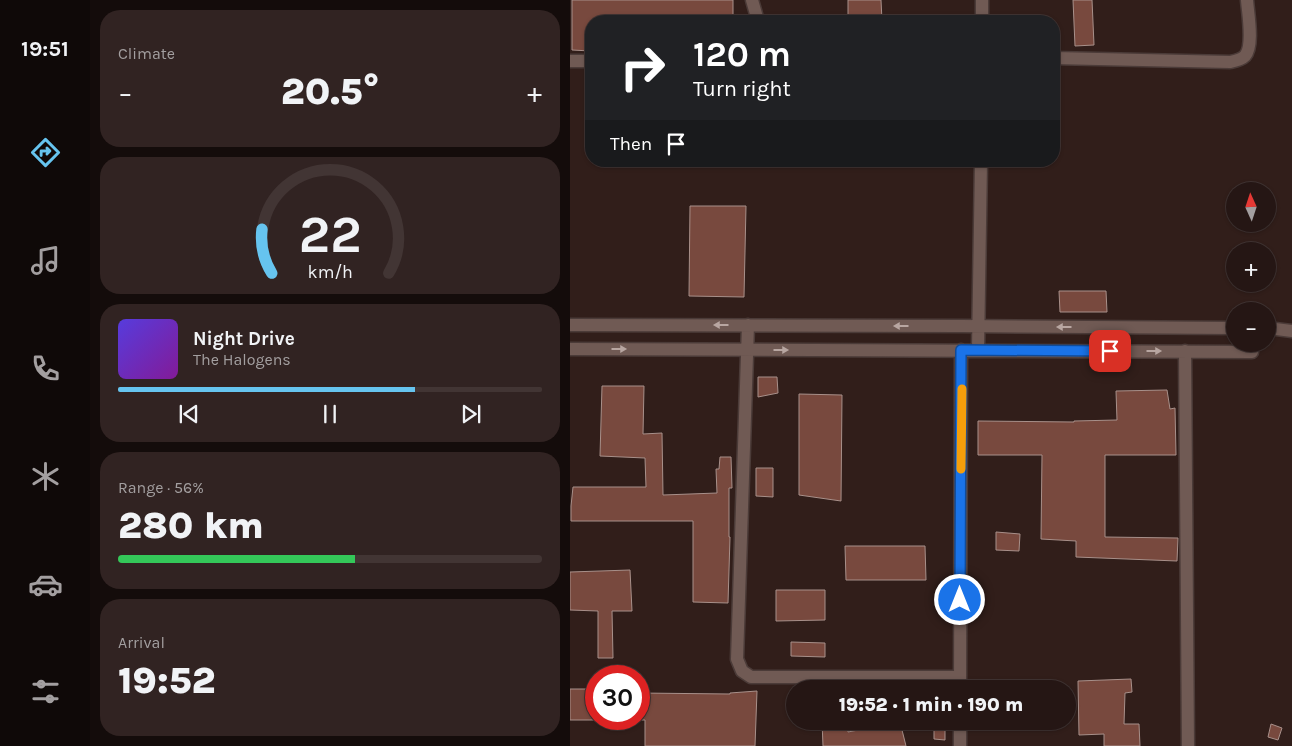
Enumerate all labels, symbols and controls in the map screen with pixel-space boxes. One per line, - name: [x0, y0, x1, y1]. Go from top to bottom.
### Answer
- text: 120 m: [693, 34, 791, 75]
- icon: right: [610, 35, 675, 100]
- text: 19:51: [21, 36, 69, 62]
- text: Climate: [118, 44, 175, 63]
- text: 20.5°: [281, 69, 379, 114]
- text: −: [118, 76, 133, 109]
- text: +: [527, 76, 542, 109]
- text: Turn right: [693, 76, 791, 102]
- icon: arrive: [662, 130, 690, 158]
- text: Then: [610, 133, 652, 155]
- icon: directions: [28, 135, 63, 170]
- north arrow: [1226, 182, 1276, 232]
- map controls: [1226, 182, 1276, 352]
- text: 22: [299, 204, 361, 265]
- button: +: [1226, 242, 1276, 292]
- icon: music: [28, 243, 63, 278]
- text: km/h: [307, 262, 353, 283]
- button: −: [1226, 302, 1276, 352]
- one-way arrow: [713, 321, 729, 329]
- one-way arrow: [893, 322, 909, 330]
- one-way arrow: [1056, 322, 1072, 330]
- text: Night Drive: [193, 328, 295, 350]
- pin: [1089, 330, 1131, 372]
- icon: arrive: [1096, 337, 1124, 365]
- one-way arrow: [611, 345, 627, 353]
- one-way arrow: [773, 346, 789, 354]
- one-way arrow: [1146, 347, 1162, 355]
- text: The Halogens: [193, 350, 291, 369]
- icon: phone: [28, 351, 63, 386]
- icon: previous: [175, 400, 203, 428]
- icon: pause: [316, 400, 344, 428]
- icon: next: [457, 400, 485, 428]
- icon: climate: [28, 459, 63, 494]
- text: Range · 56%: [118, 478, 204, 497]
- text: 280 km: [118, 503, 264, 548]
- icon: car: [28, 567, 63, 602]
- position arrow: [933, 573, 985, 625]
- text: Arrival: [118, 633, 165, 652]
- text: 19:52: [118, 658, 216, 703]
- speed limit sign: 30: [585, 665, 650, 730]
- icon: filters: [28, 674, 63, 709]
- text: 19:52 · 1 min · 190 m: [839, 694, 1023, 716]

